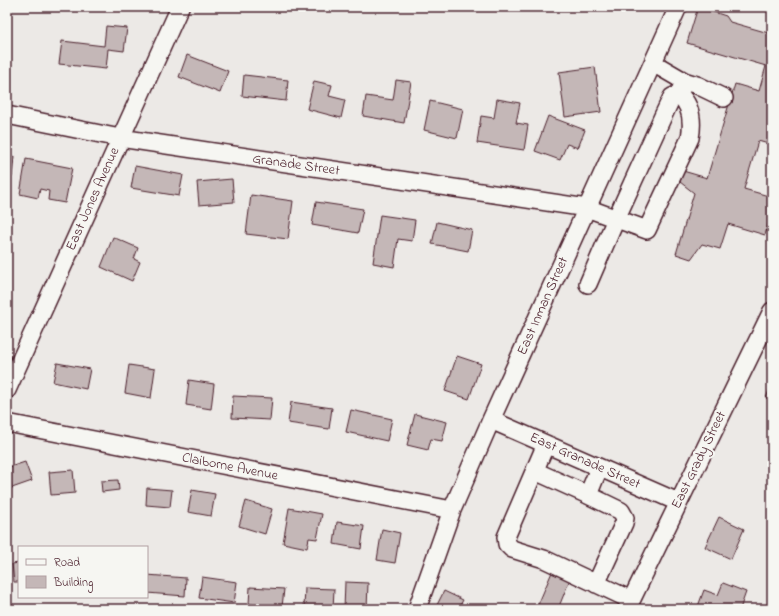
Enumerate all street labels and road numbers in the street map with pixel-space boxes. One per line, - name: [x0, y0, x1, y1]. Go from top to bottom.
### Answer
- street label: East Jones Avenue: [61, 143, 125, 254]
- street label: Granade Street: [251, 148, 341, 182]
- street label: East Inman Street: [512, 253, 574, 359]
- street label: East Grady Street: [666, 407, 733, 513]
- street label: East Granade Street: [526, 427, 644, 495]
- street label: Claiborne Avenue: [180, 447, 281, 487]

